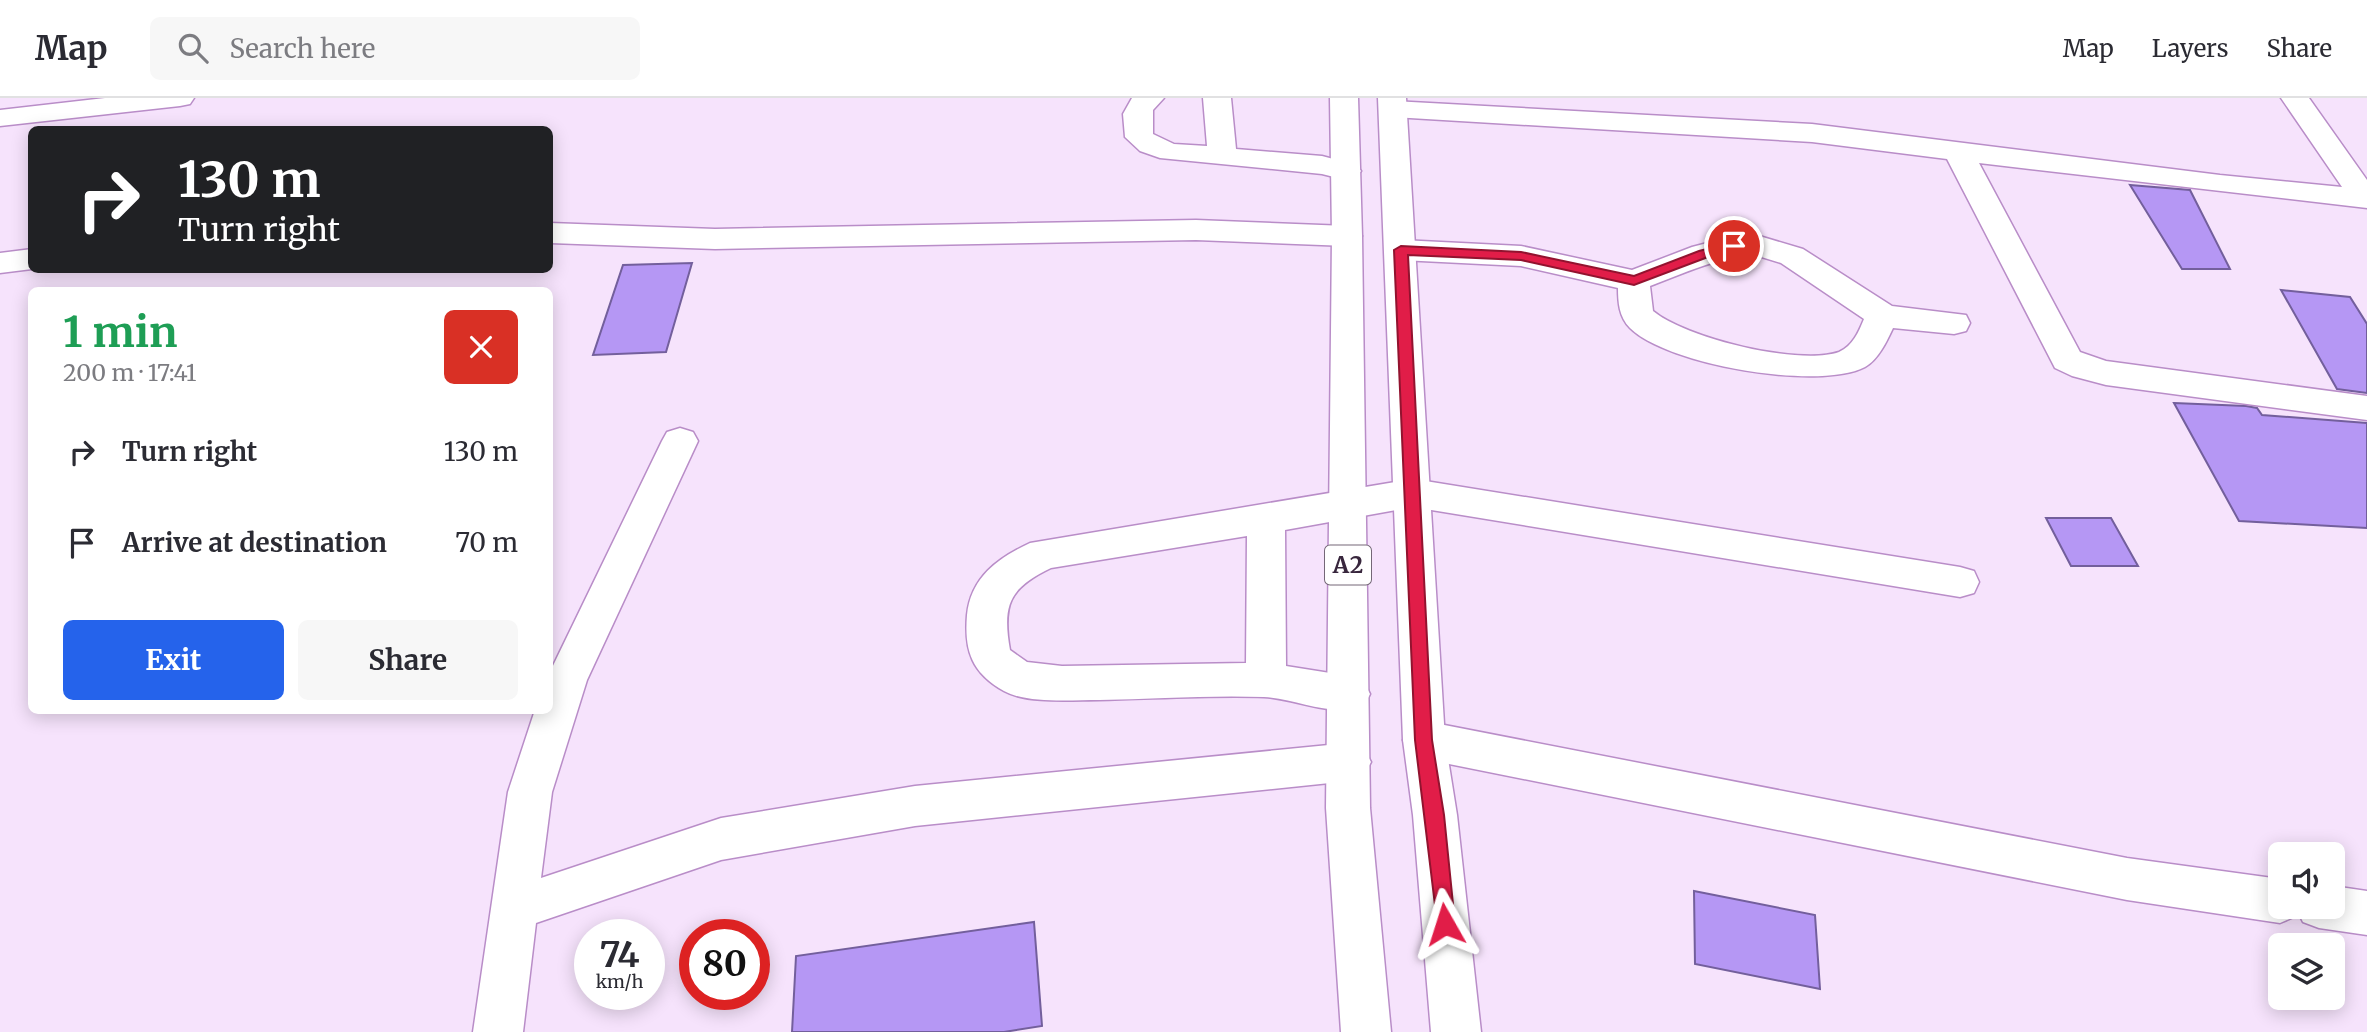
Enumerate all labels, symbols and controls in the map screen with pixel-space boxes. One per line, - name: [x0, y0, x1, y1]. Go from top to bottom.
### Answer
- search box: [150, 17, 640, 80]
- text: Map: [35, 28, 108, 69]
- icon: search: [174, 29, 212, 67]
- text: Search here: [230, 32, 375, 65]
- text: Map: [2063, 33, 2114, 64]
- text: Layers: [2152, 33, 2228, 64]
- text: Share: [2266, 33, 2332, 64]
- text: 130 m: [178, 149, 321, 210]
- icon: right: [63, 154, 154, 245]
- text: Turn right: [178, 210, 340, 250]
- pin: [1704, 216, 1764, 276]
- icon: arrive: [1715, 227, 1753, 265]
- text: 1 min: [63, 306, 177, 358]
- button: close: [444, 310, 518, 384]
- text: 200 m · 17:41: [63, 358, 196, 387]
- icon: right: [63, 433, 101, 471]
- text: Turn right: [122, 435, 257, 468]
- text: 130 m: [444, 435, 518, 468]
- icon: arrive: [63, 524, 101, 562]
- text: Arrive at destination: [122, 526, 387, 559]
- text: 70 m: [455, 526, 518, 559]
- road number: A2: [1325, 545, 1371, 584]
- button: Exit: [63, 620, 284, 700]
- button: Share: [298, 620, 518, 700]
- map controls: [2268, 842, 2345, 1010]
- button: sound: [2268, 842, 2345, 919]
- position arrow: [1408, 887, 1482, 961]
- speed limit sign: 80: [679, 919, 770, 1010]
- text: 74: [600, 933, 639, 977]
- button: layers: [2268, 933, 2345, 1010]
- text: km/h: [596, 970, 643, 993]

